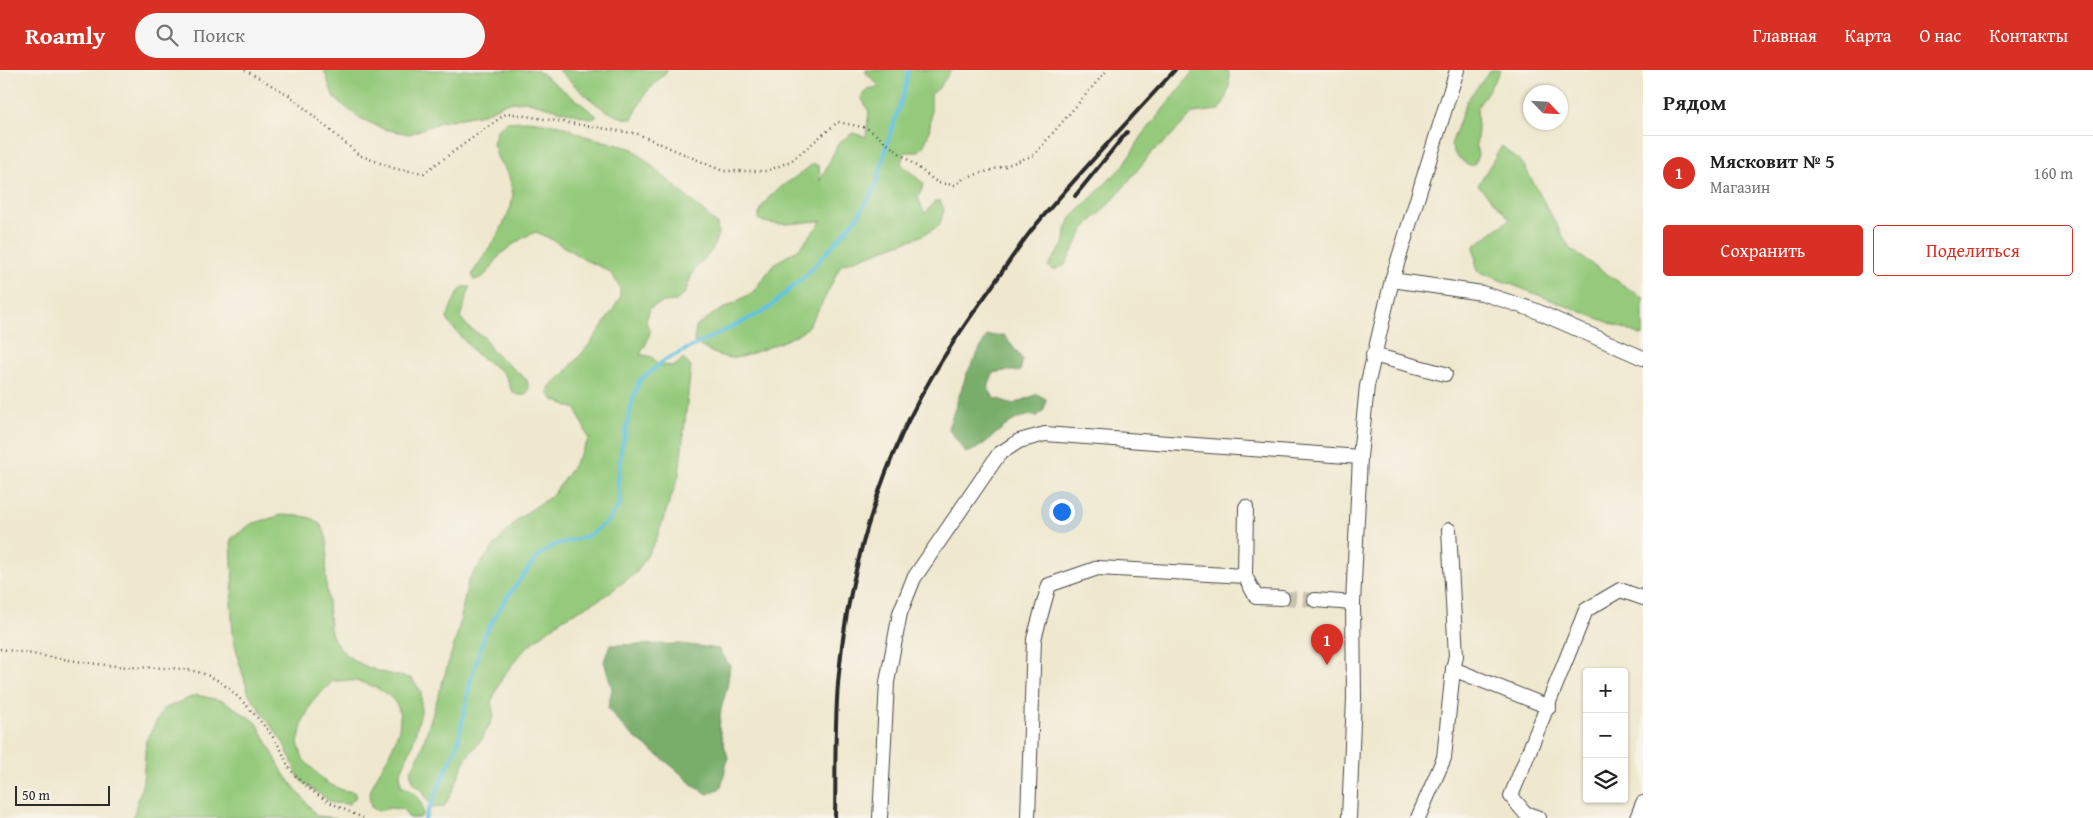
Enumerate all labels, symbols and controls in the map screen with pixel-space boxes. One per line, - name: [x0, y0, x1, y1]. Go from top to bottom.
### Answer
- search box: [135, 13, 485, 58]
- text: Roamly: [25, 18, 105, 53]
- icon: search: [153, 21, 181, 49]
- text: Поиск: [193, 21, 245, 49]
- text: Главная: [1753, 22, 1817, 49]
- text: Карта: [1845, 22, 1891, 49]
- text: О нас: [1919, 22, 1961, 49]
- text: Контакты: [1989, 22, 2068, 49]
- north arrow: [1523, 85, 1568, 130]
- text: Рядом: [1663, 87, 1726, 118]
- text: Мясковит № 5: [1710, 147, 1835, 175]
- text: 1: [1675, 161, 1683, 185]
- text: 160 m: [2033, 161, 2073, 185]
- text: Магазин: [1710, 175, 1770, 199]
- button: Сохранить: [1663, 225, 1863, 276]
- button: Поделиться: [1873, 225, 2073, 276]
- your location: [1049, 499, 1075, 525]
- pin: 1: [1311, 624, 1343, 665]
- map controls: [1583, 668, 1628, 803]
- button: +: [1583, 668, 1628, 713]
- button: −: [1583, 713, 1628, 758]
- button: layers: [1583, 758, 1628, 803]
- scale bar: [15, 783, 110, 806]
- text: 50 m: [22, 785, 50, 805]

